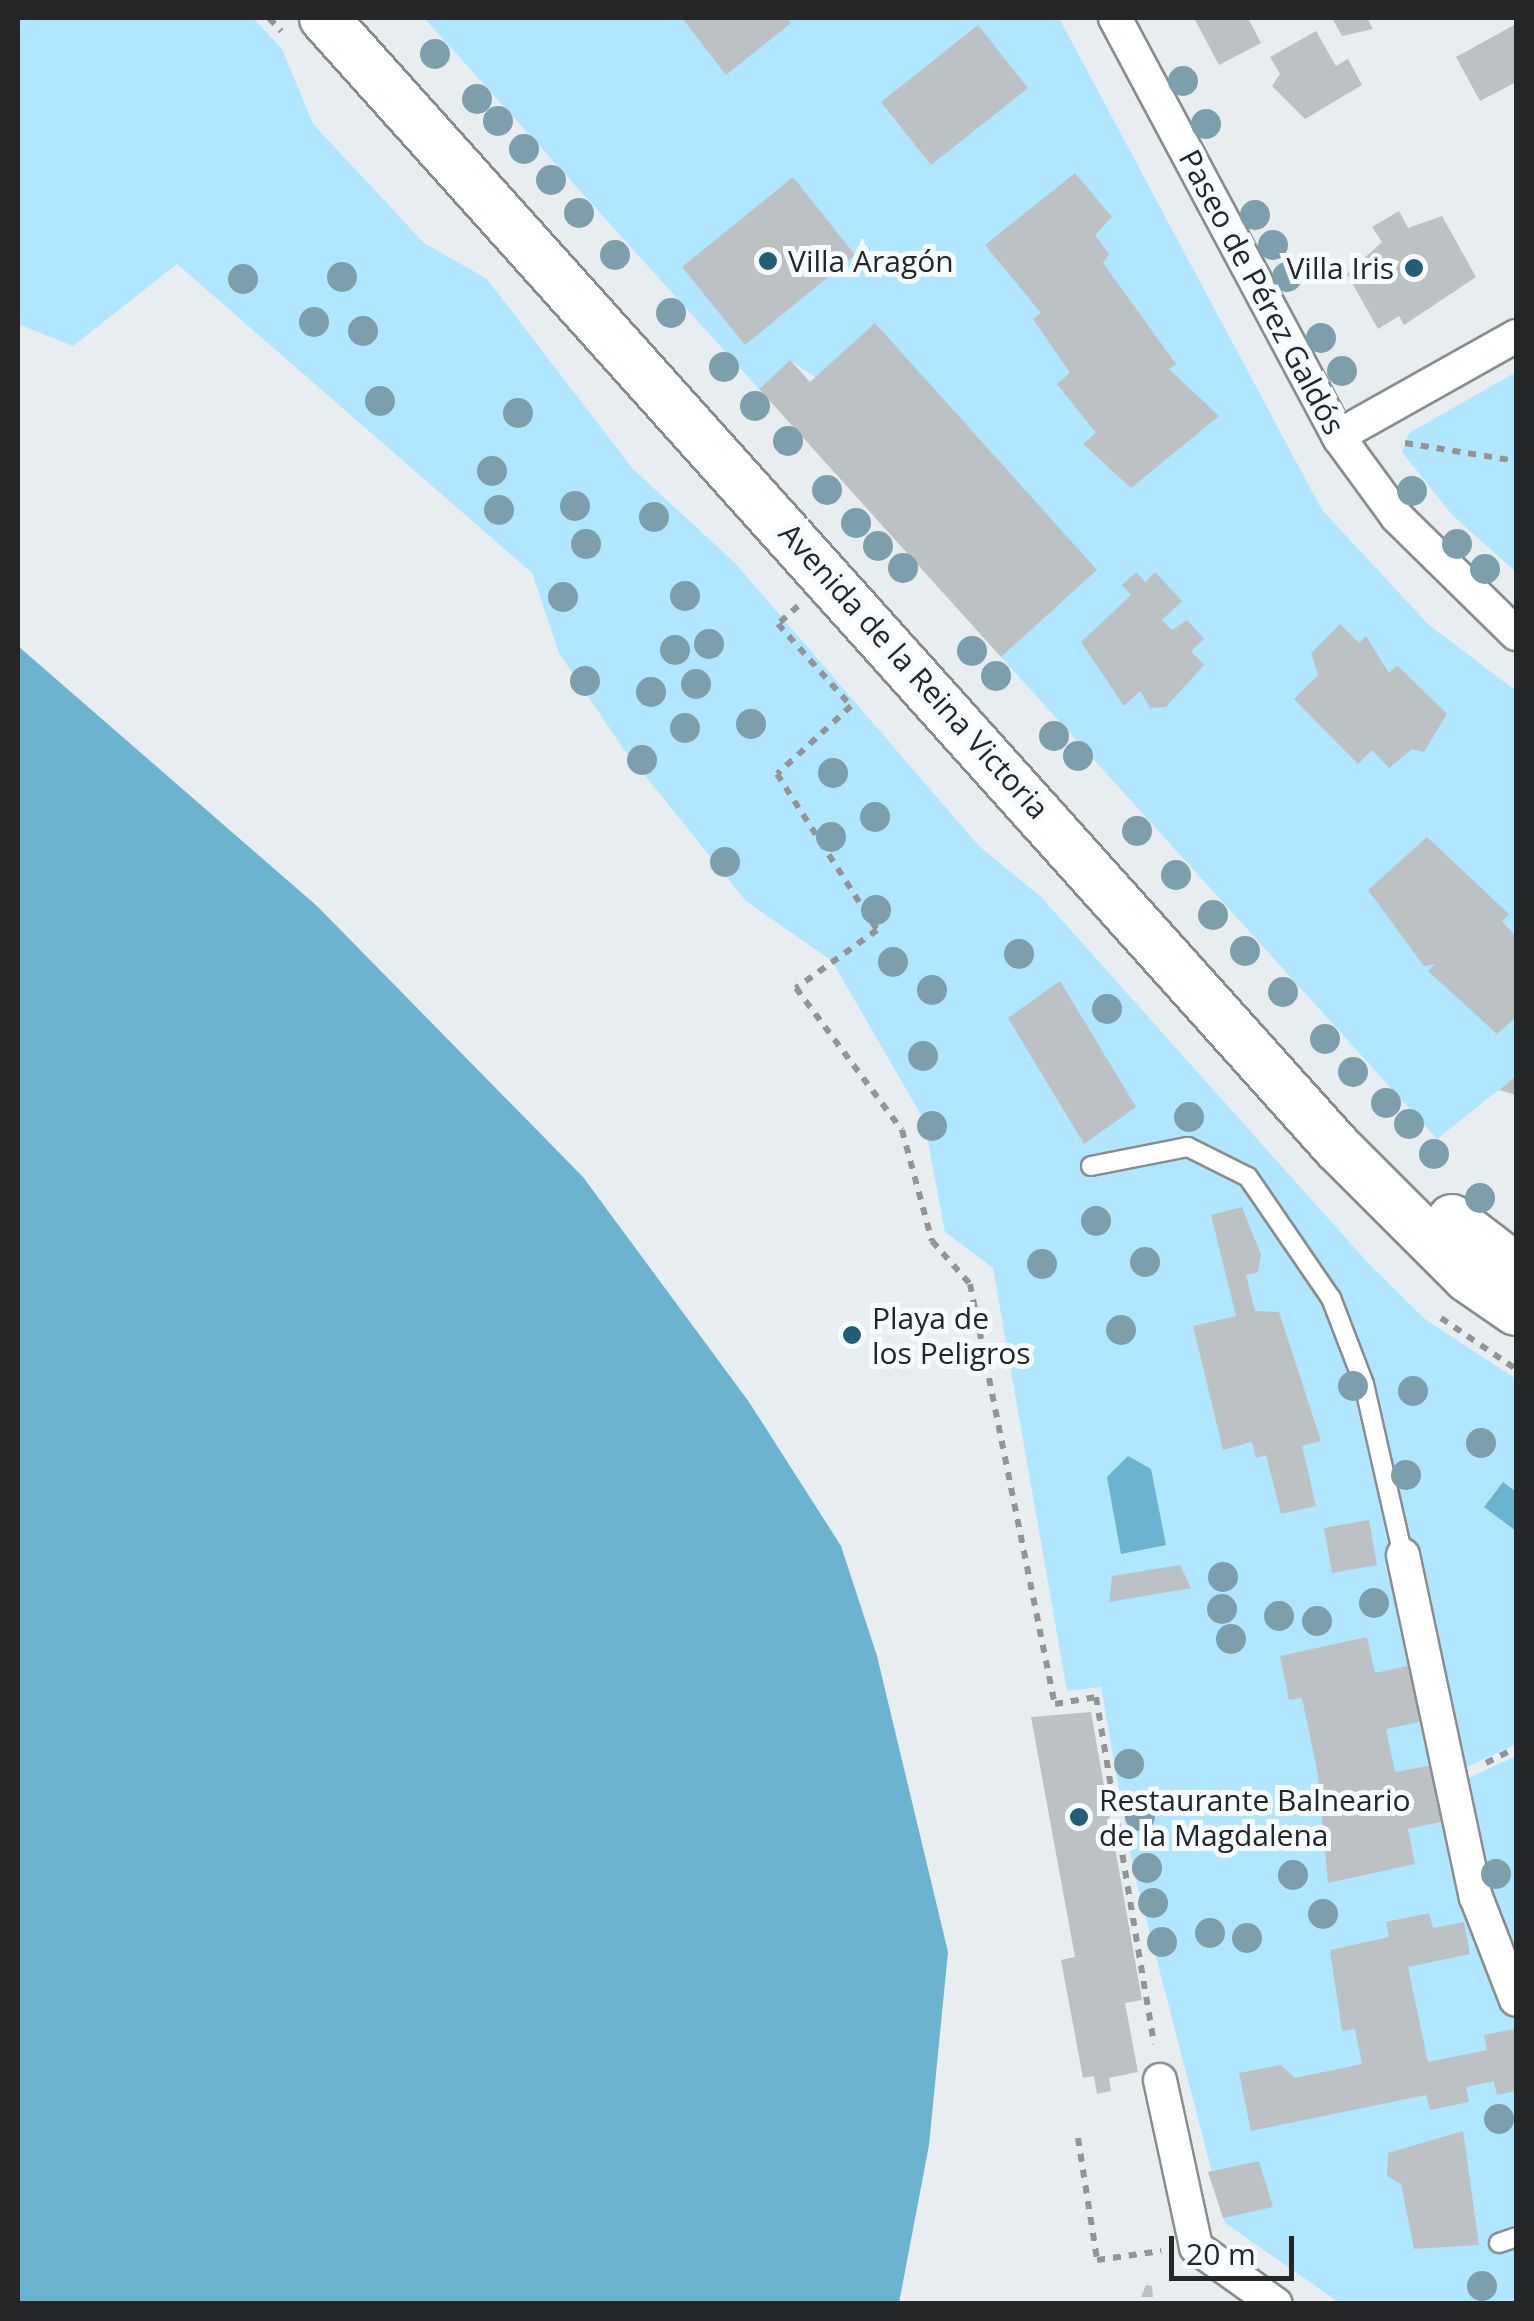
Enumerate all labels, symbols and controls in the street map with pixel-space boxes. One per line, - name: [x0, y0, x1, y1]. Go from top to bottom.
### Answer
- street label: Paseo de Pérez Galdós: [1172, 143, 1352, 441]
- place label: Villa Aragón: [788, 243, 954, 279]
- marker: Villa Aragón: [757, 250, 779, 272]
- place label: Villa Iris: [1286, 250, 1394, 286]
- marker: Villa Iris: [1403, 257, 1425, 279]
- street label: Avenida de la Reina Victoria: [772, 516, 1056, 826]
- place label: Playa de los Peligros: [872, 1300, 1031, 1370]
- marker: Playa de los Peligros: [841, 1324, 863, 1346]
- place label: Restaurante Balneario de la Magdalena: [1099, 1782, 1410, 1852]
- marker: Restaurante Balneario de la Magdalena: [1068, 1806, 1090, 1828]
- scale bar: [1174, 2216, 1299, 2278]
- text: 20 m: [1186, 2233, 1256, 2274]

